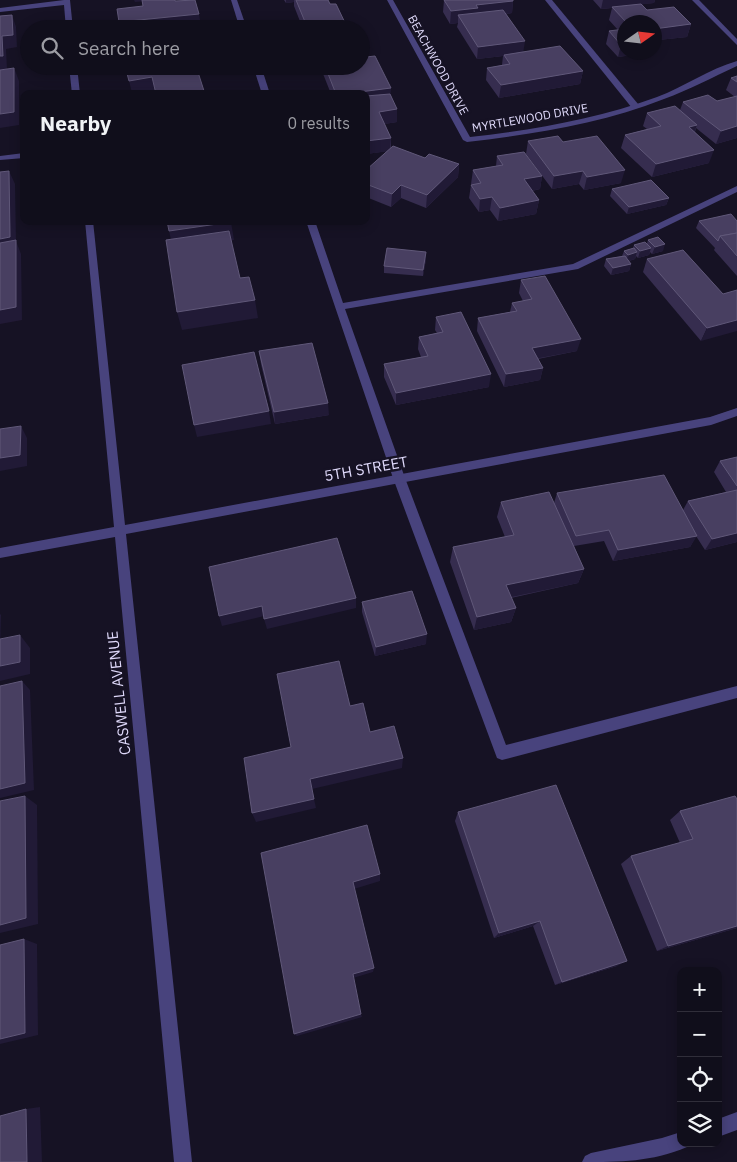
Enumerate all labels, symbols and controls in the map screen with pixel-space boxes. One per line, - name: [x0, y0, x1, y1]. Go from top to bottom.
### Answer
- street label: BEACHWOOD DRIVE: [405, 12, 472, 117]
- north arrow: [617, 15, 662, 60]
- search box: [20, 20, 370, 75]
- icon: search: [38, 34, 66, 62]
- text: Search here: [78, 36, 180, 60]
- street label: MYRTLEWOOD DRIVE: [471, 100, 589, 135]
- text: Nearby: [40, 109, 111, 137]
- text: 0 results: [287, 113, 350, 133]
- street label: 5TH STREET: [323, 452, 410, 485]
- street label: CASWELL AVENUE: [103, 630, 134, 756]
- map controls: [677, 967, 722, 1147]
- button: +: [677, 967, 722, 1012]
- button: −: [677, 1012, 722, 1057]
- button: locate: [677, 1057, 722, 1102]
- button: layers: [677, 1102, 722, 1147]

